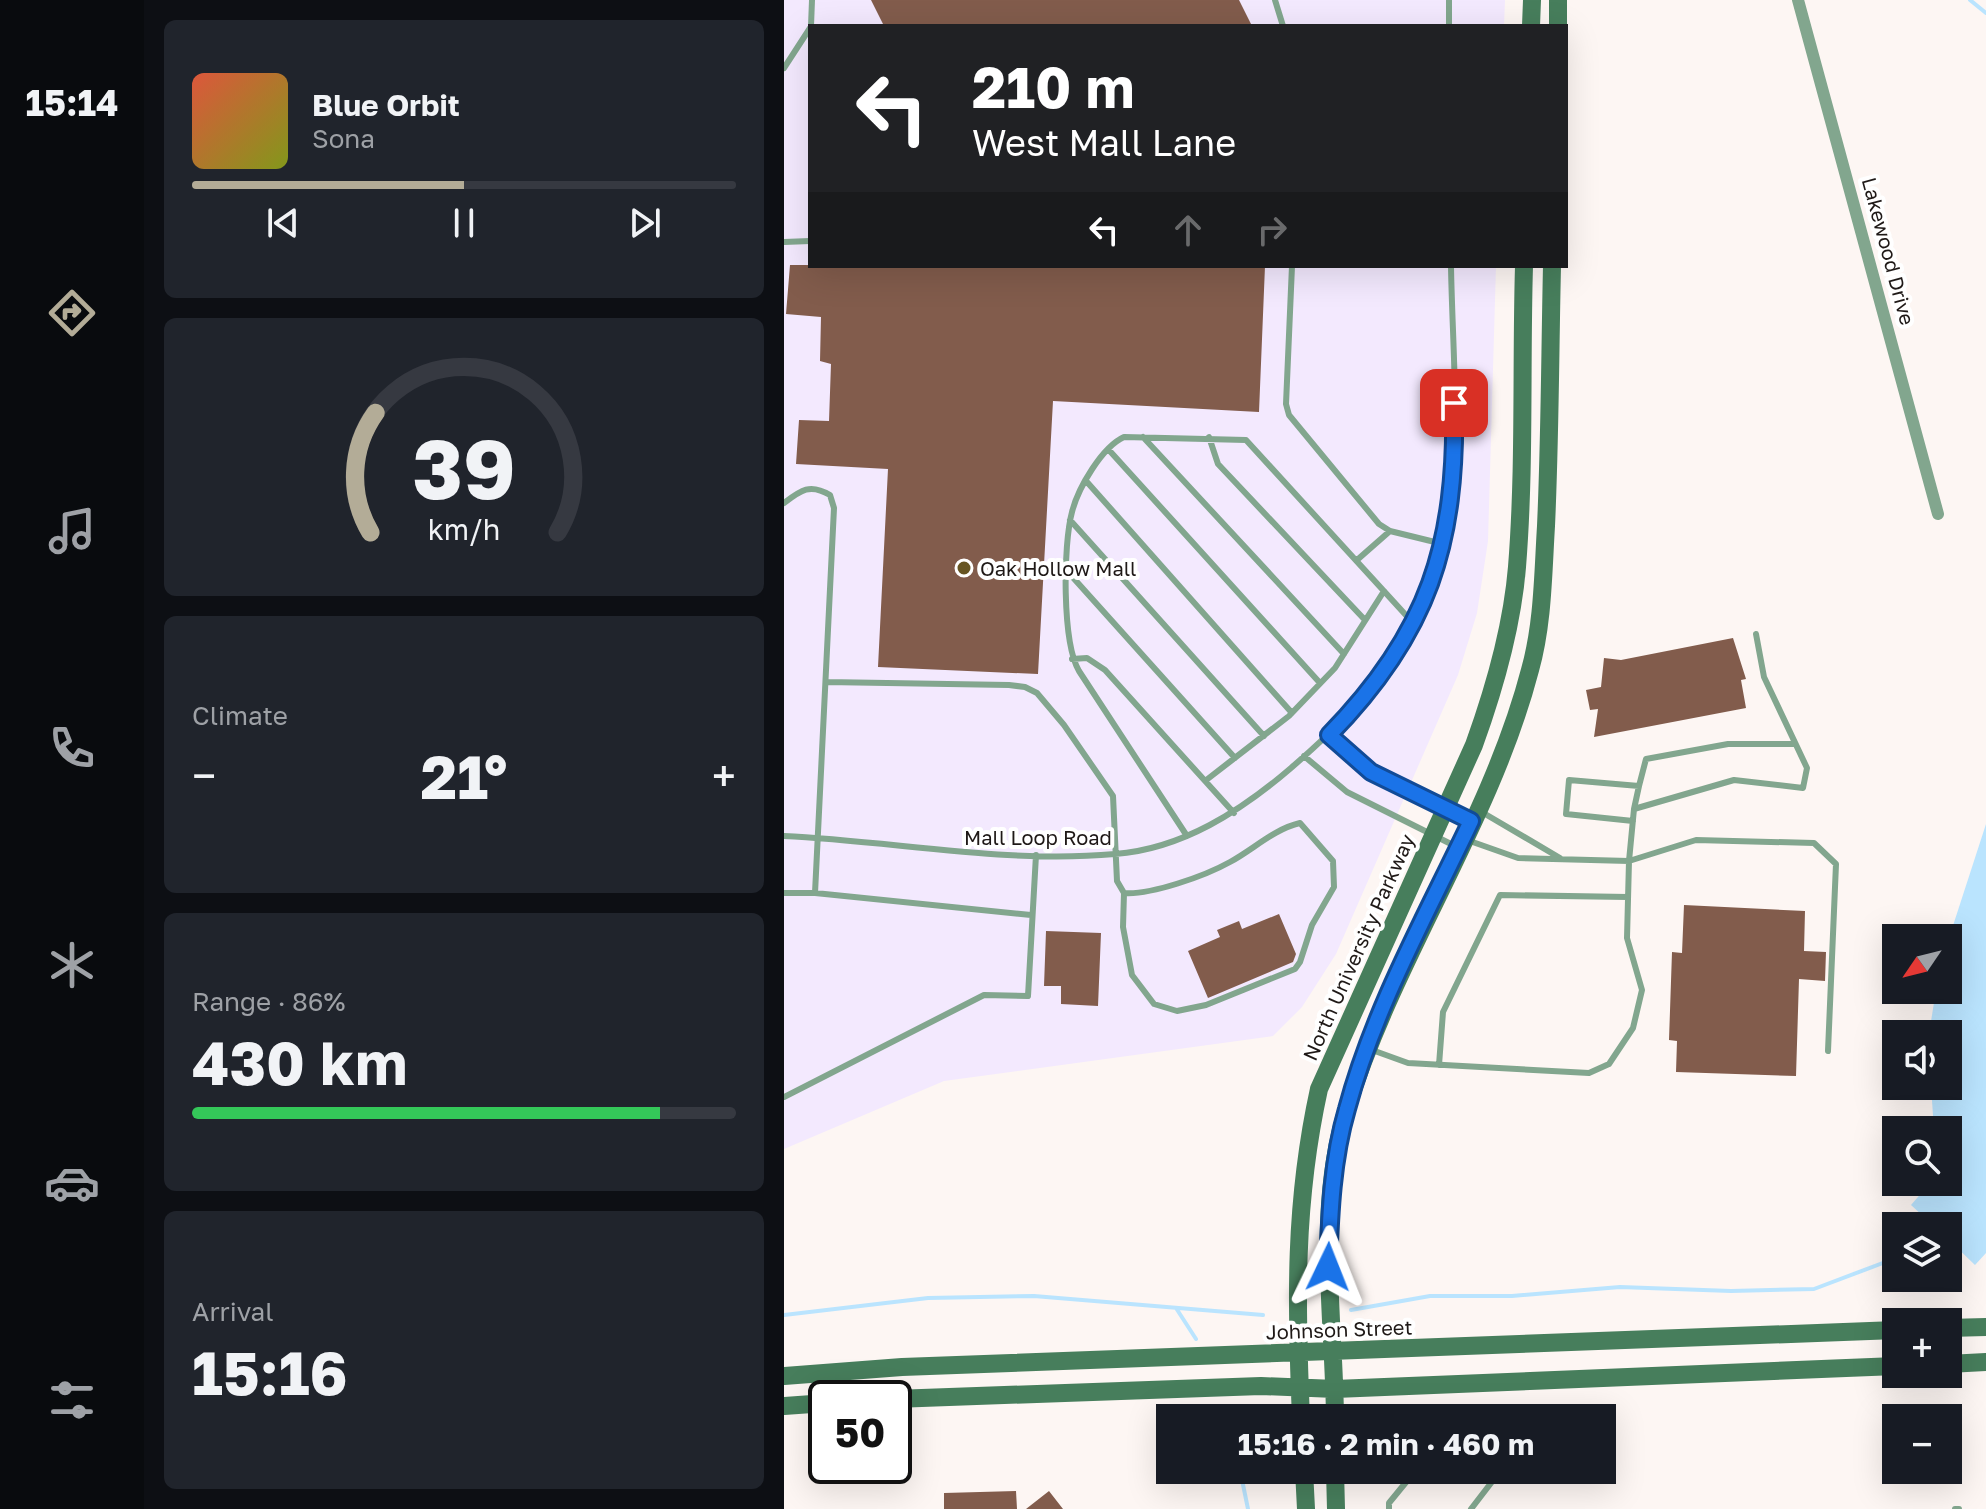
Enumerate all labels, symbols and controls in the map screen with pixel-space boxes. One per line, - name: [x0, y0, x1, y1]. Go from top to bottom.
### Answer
- text: 210 m: [972, 53, 1134, 120]
- icon: left: [840, 56, 944, 160]
- text: 15:14: [25, 81, 119, 124]
- text: Blue Orbit: [312, 87, 460, 123]
- text: West Mall Lane: [972, 121, 1236, 164]
- text: Sona: [312, 123, 375, 154]
- street label: Lakewood Drive: [1858, 174, 1920, 328]
- icon: previous: [261, 201, 305, 245]
- icon: pause: [442, 201, 486, 245]
- icon: next: [623, 201, 667, 245]
- icon: left: [1082, 208, 1126, 252]
- icon: ahead: [1166, 208, 1210, 252]
- icon: right: [1250, 208, 1294, 252]
- icon: directions: [44, 285, 100, 341]
- pin: [1420, 369, 1488, 437]
- icon: arrive: [1432, 381, 1476, 425]
- text: 39: [412, 416, 516, 516]
- icon: music: [44, 503, 100, 559]
- text: km/h: [428, 512, 500, 546]
- place label: Oak Hollow Mall: [980, 556, 1137, 580]
- marker: Oak Hollow Mall: [955, 559, 973, 577]
- text: Climate: [192, 700, 288, 731]
- icon: phone: [44, 720, 100, 776]
- text: 21°: [421, 740, 507, 812]
- text: −: [192, 749, 216, 802]
- text: +: [712, 749, 736, 802]
- street label: Mall Loop Road: [964, 825, 1112, 849]
- street label: North University Parkway: [1297, 830, 1419, 1064]
- north arrow: [1882, 924, 1962, 1004]
- map controls: [1882, 924, 1962, 1484]
- icon: climate: [44, 937, 100, 993]
- text: Range · 86%: [192, 986, 345, 1017]
- button: sound: [1882, 1020, 1962, 1100]
- text: 430 km: [192, 1026, 407, 1098]
- button: search: [1882, 1116, 1962, 1196]
- icon: car: [44, 1155, 100, 1211]
- button: layers: [1882, 1212, 1962, 1292]
- position arrow: [1286, 1225, 1370, 1309]
- text: Arrival: [192, 1296, 273, 1327]
- button: +: [1882, 1308, 1962, 1388]
- street label: Johnson Street: [1265, 1314, 1413, 1344]
- text: 15:16: [192, 1336, 348, 1408]
- icon: filters: [44, 1372, 100, 1428]
- speed limit sign: 50: [808, 1380, 912, 1484]
- button: −: [1882, 1404, 1962, 1484]
- text: 15:16 · 2 min · 460 m: [1238, 1426, 1534, 1462]

